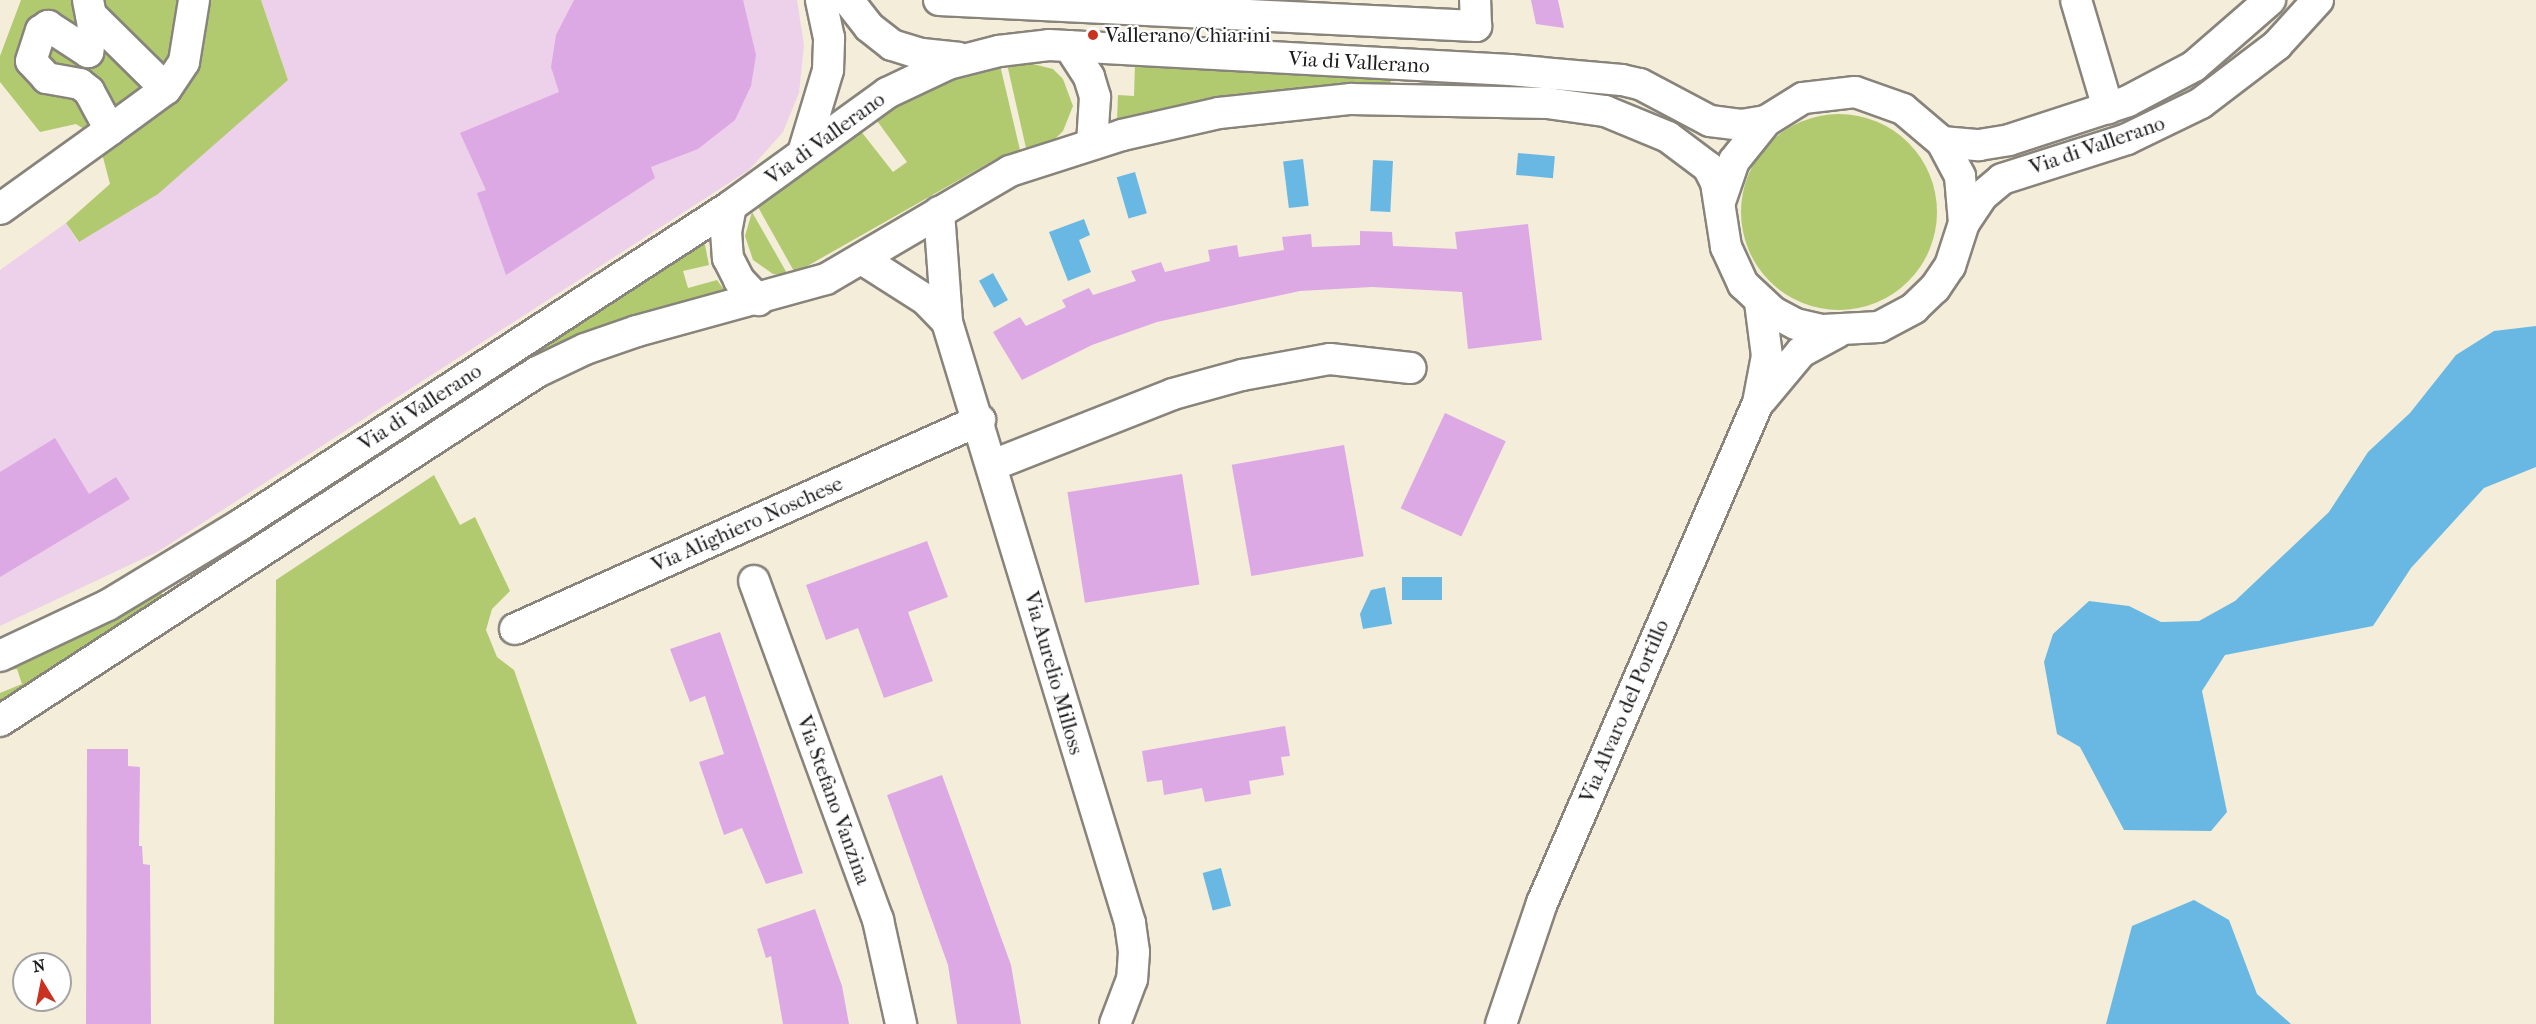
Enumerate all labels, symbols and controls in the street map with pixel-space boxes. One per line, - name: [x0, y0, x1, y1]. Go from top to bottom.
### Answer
- place label: Vallerano/Chiarini: [1105, 22, 1271, 48]
- marker: Vallerano/Chiarini: [1086, 28, 1100, 42]
- street label: Via di Vallerano: [1288, 46, 1430, 78]
- street label: Via di Vallerano: [760, 86, 890, 190]
- street label: Via di Vallerano: [2026, 110, 2168, 180]
- street label: Via di Vallerano: [354, 358, 486, 456]
- street label: Via Alighiero Noschese: [648, 471, 846, 577]
- street label: Via Aurelio Milloss: [1019, 589, 1089, 757]
- street label: Via Alvaro del Portillo: [1574, 616, 1674, 806]
- street label: Via Stefano Vanzina: [792, 712, 876, 888]
- north arrow: [12, 952, 72, 1012]
- text: N: [31, 955, 47, 976]

